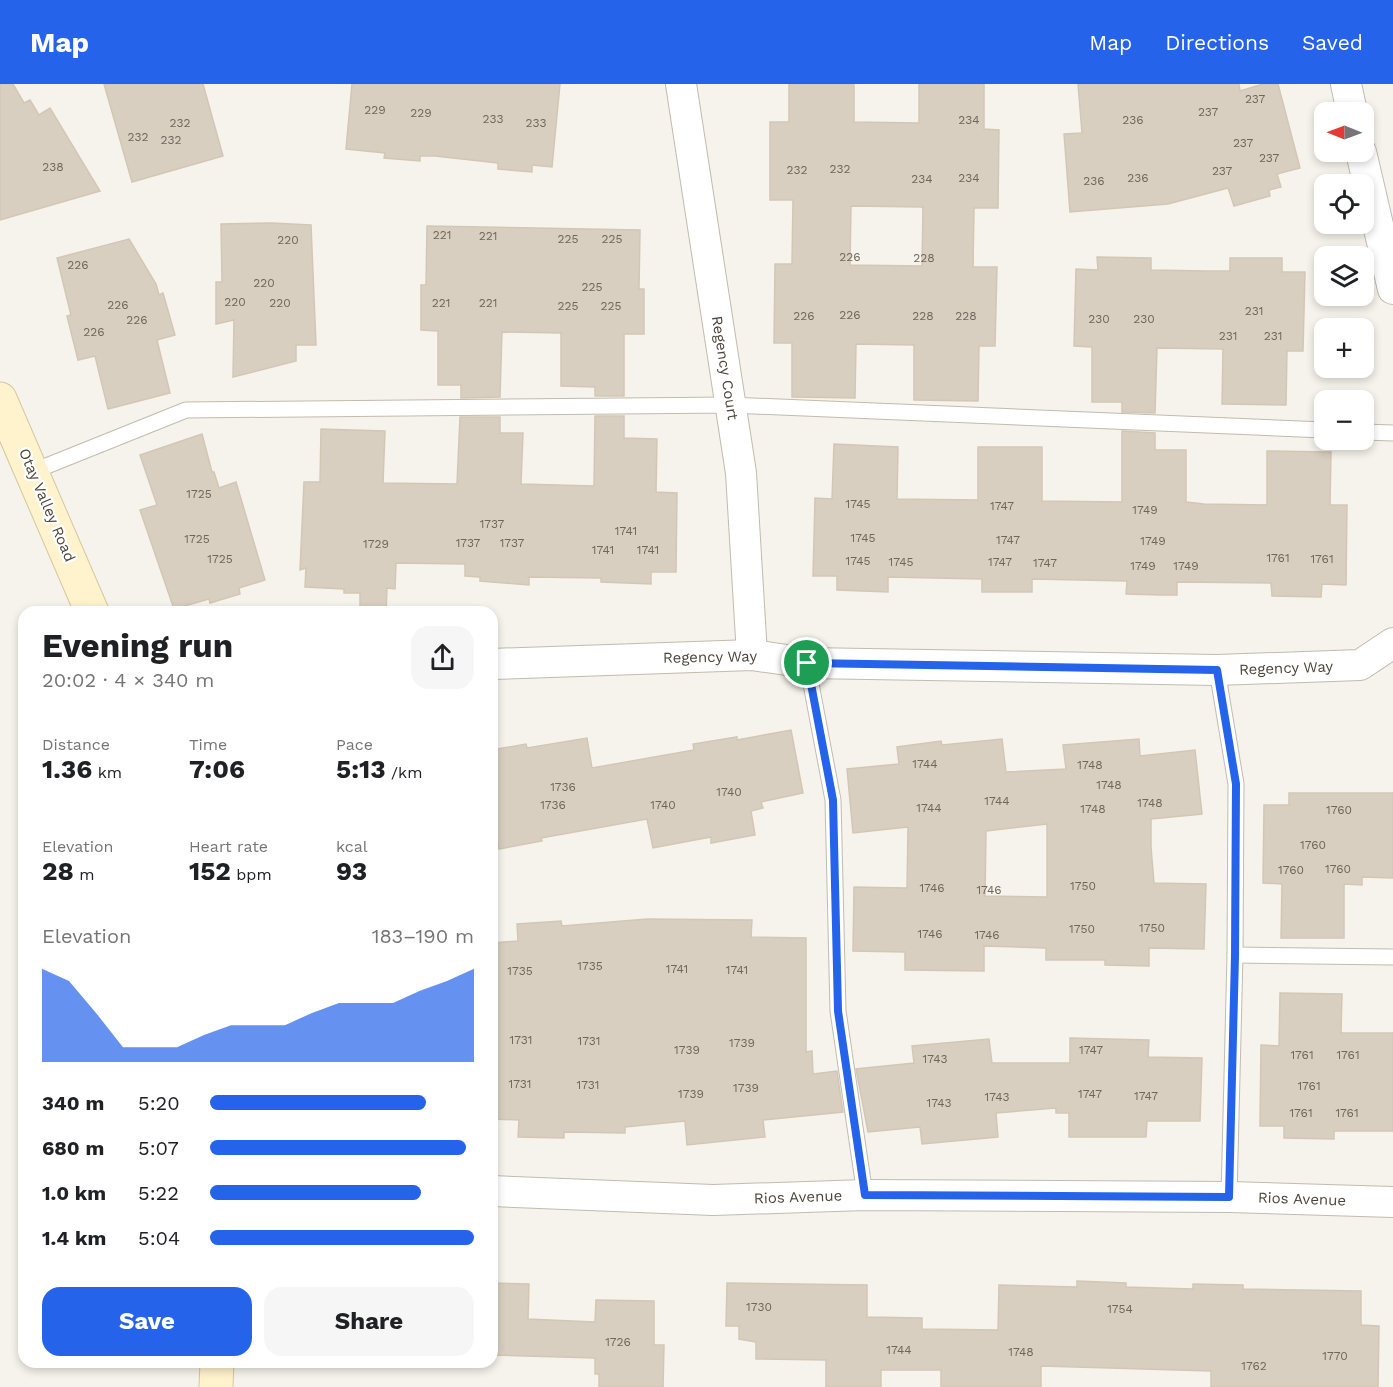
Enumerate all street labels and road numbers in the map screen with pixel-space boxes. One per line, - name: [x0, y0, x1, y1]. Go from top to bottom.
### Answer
- street label: Regency Court: [708, 315, 742, 422]
- street label: Otay Valley Road: [15, 446, 79, 564]
- street label: Regency Way: [663, 647, 757, 667]
- street label: Regency Way: [1239, 657, 1334, 679]
- street label: Rios Avenue: [754, 1186, 842, 1208]
- street label: Rios Avenue: [1258, 1188, 1346, 1210]

